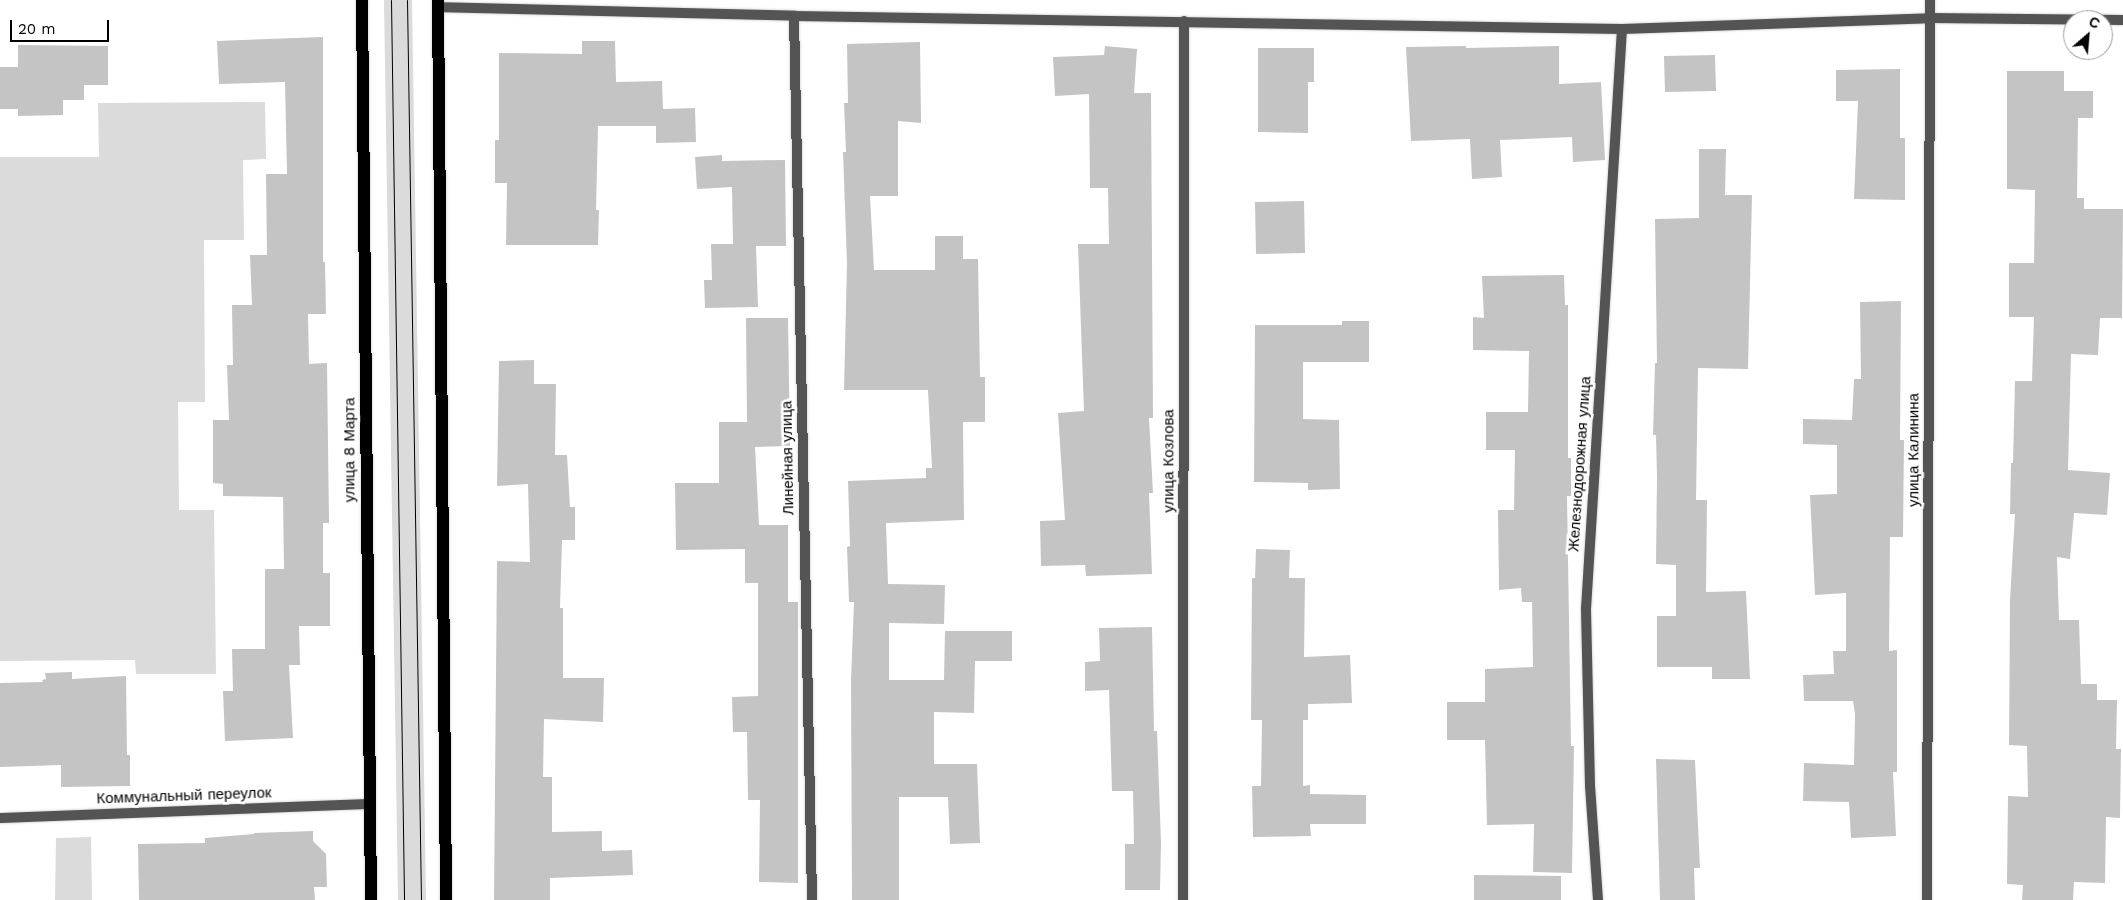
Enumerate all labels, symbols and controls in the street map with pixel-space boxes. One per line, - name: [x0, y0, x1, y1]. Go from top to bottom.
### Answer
- scale bar: [12, 10, 111, 42]
- north arrow: [2063, 10, 2113, 60]
- text: С: [2086, 13, 2102, 32]
- text: 20 m: [18, 20, 56, 38]
- street label: Железнодорожная улица: [1565, 375, 1595, 553]
- street label: улица Калинина: [1905, 393, 1923, 507]
- street label: улица 8 Марта: [341, 398, 359, 502]
- street label: Линейная улица: [778, 401, 798, 515]
- street label: улица Козлова: [1160, 409, 1178, 513]
- street label: Коммунальный переулок: [96, 784, 272, 808]

